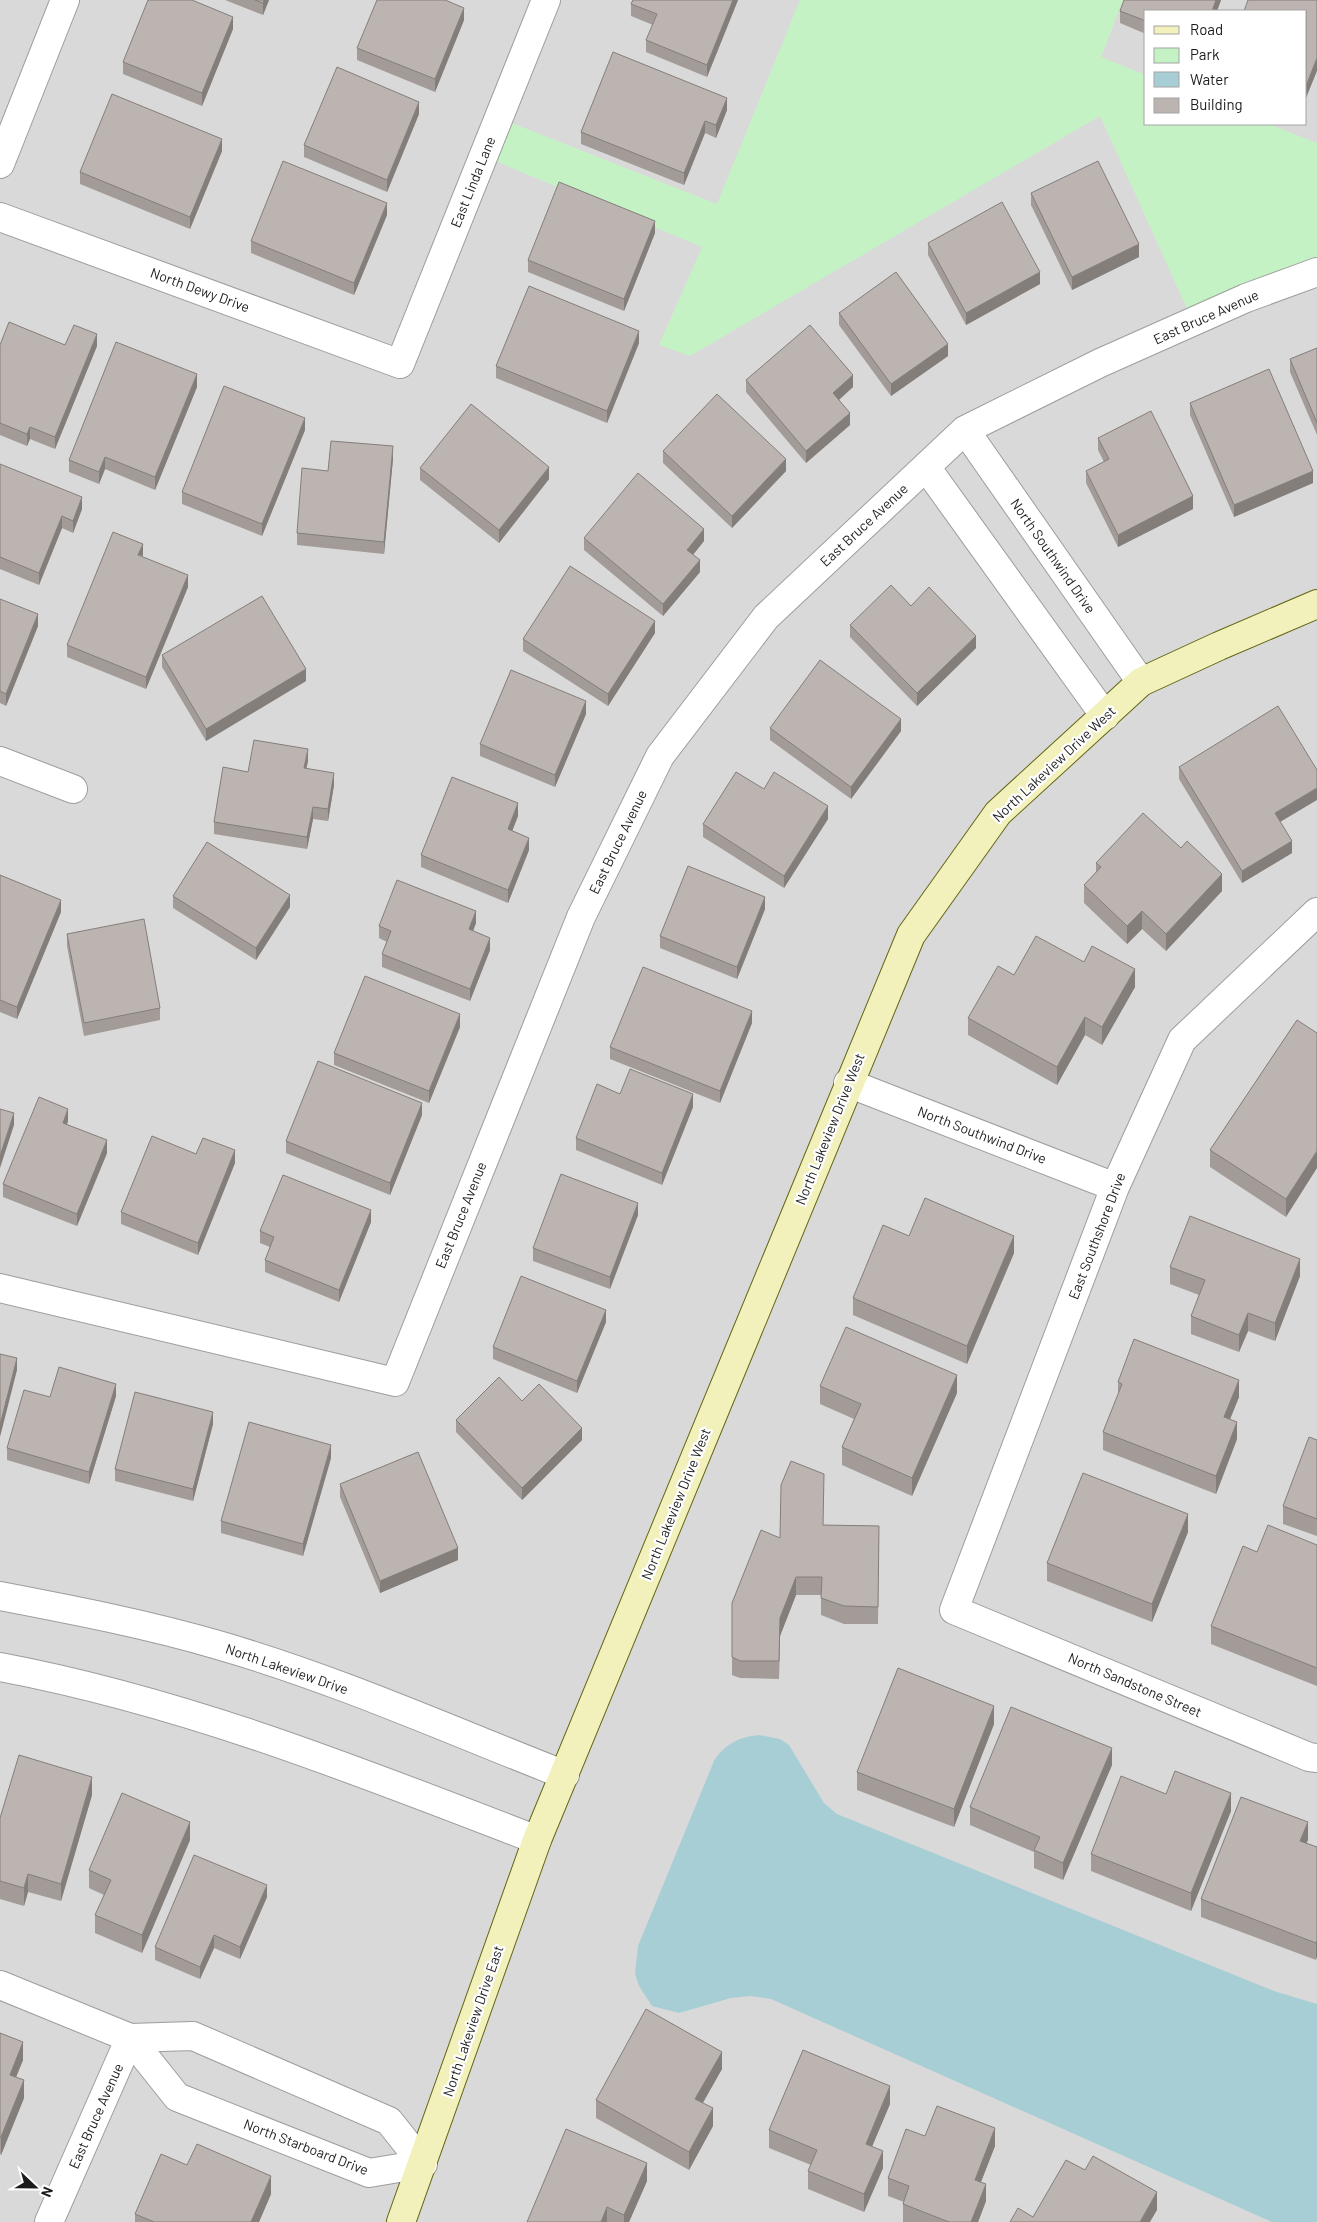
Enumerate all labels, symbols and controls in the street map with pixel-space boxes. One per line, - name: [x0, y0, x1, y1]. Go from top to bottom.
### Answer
- legend: [1144, 10, 1307, 125]
- text: Road: [1190, 20, 1223, 38]
- text: Park: [1190, 45, 1220, 63]
- text: Water: [1190, 70, 1229, 88]
- text: Building: [1190, 95, 1243, 113]
- street label: East Linda Lane: [447, 134, 499, 230]
- street label: North Dewy Drive: [148, 264, 252, 315]
- street label: East Bruce Avenue: [1150, 286, 1261, 347]
- street label: East Bruce Avenue: [816, 480, 911, 570]
- street label: North Southwind Drive: [1007, 495, 1099, 616]
- street label: North Lakeview Drive West: [989, 702, 1119, 825]
- street label: East Bruce Avenue: [585, 787, 650, 897]
- street label: North Lakeview Drive West: [791, 1050, 868, 1207]
- street label: North Southwind Drive: [915, 1102, 1049, 1167]
- street label: East Bruce Avenue: [431, 1159, 490, 1271]
- street label: East Southshore Drive: [1065, 1170, 1129, 1302]
- street label: North Lakeview Drive West: [637, 1425, 714, 1582]
- street label: North Lakeview Drive: [224, 1640, 351, 1697]
- street label: North Sandstone Street: [1066, 1649, 1205, 1720]
- street label: North Lakeview Drive East: [439, 1943, 506, 2099]
- street label: East Bruce Avenue: [65, 2060, 126, 2171]
- street label: North Starboard Drive: [241, 2115, 371, 2178]
- north arrow: [10, 2162, 60, 2212]
- text: N: [38, 2185, 57, 2200]

